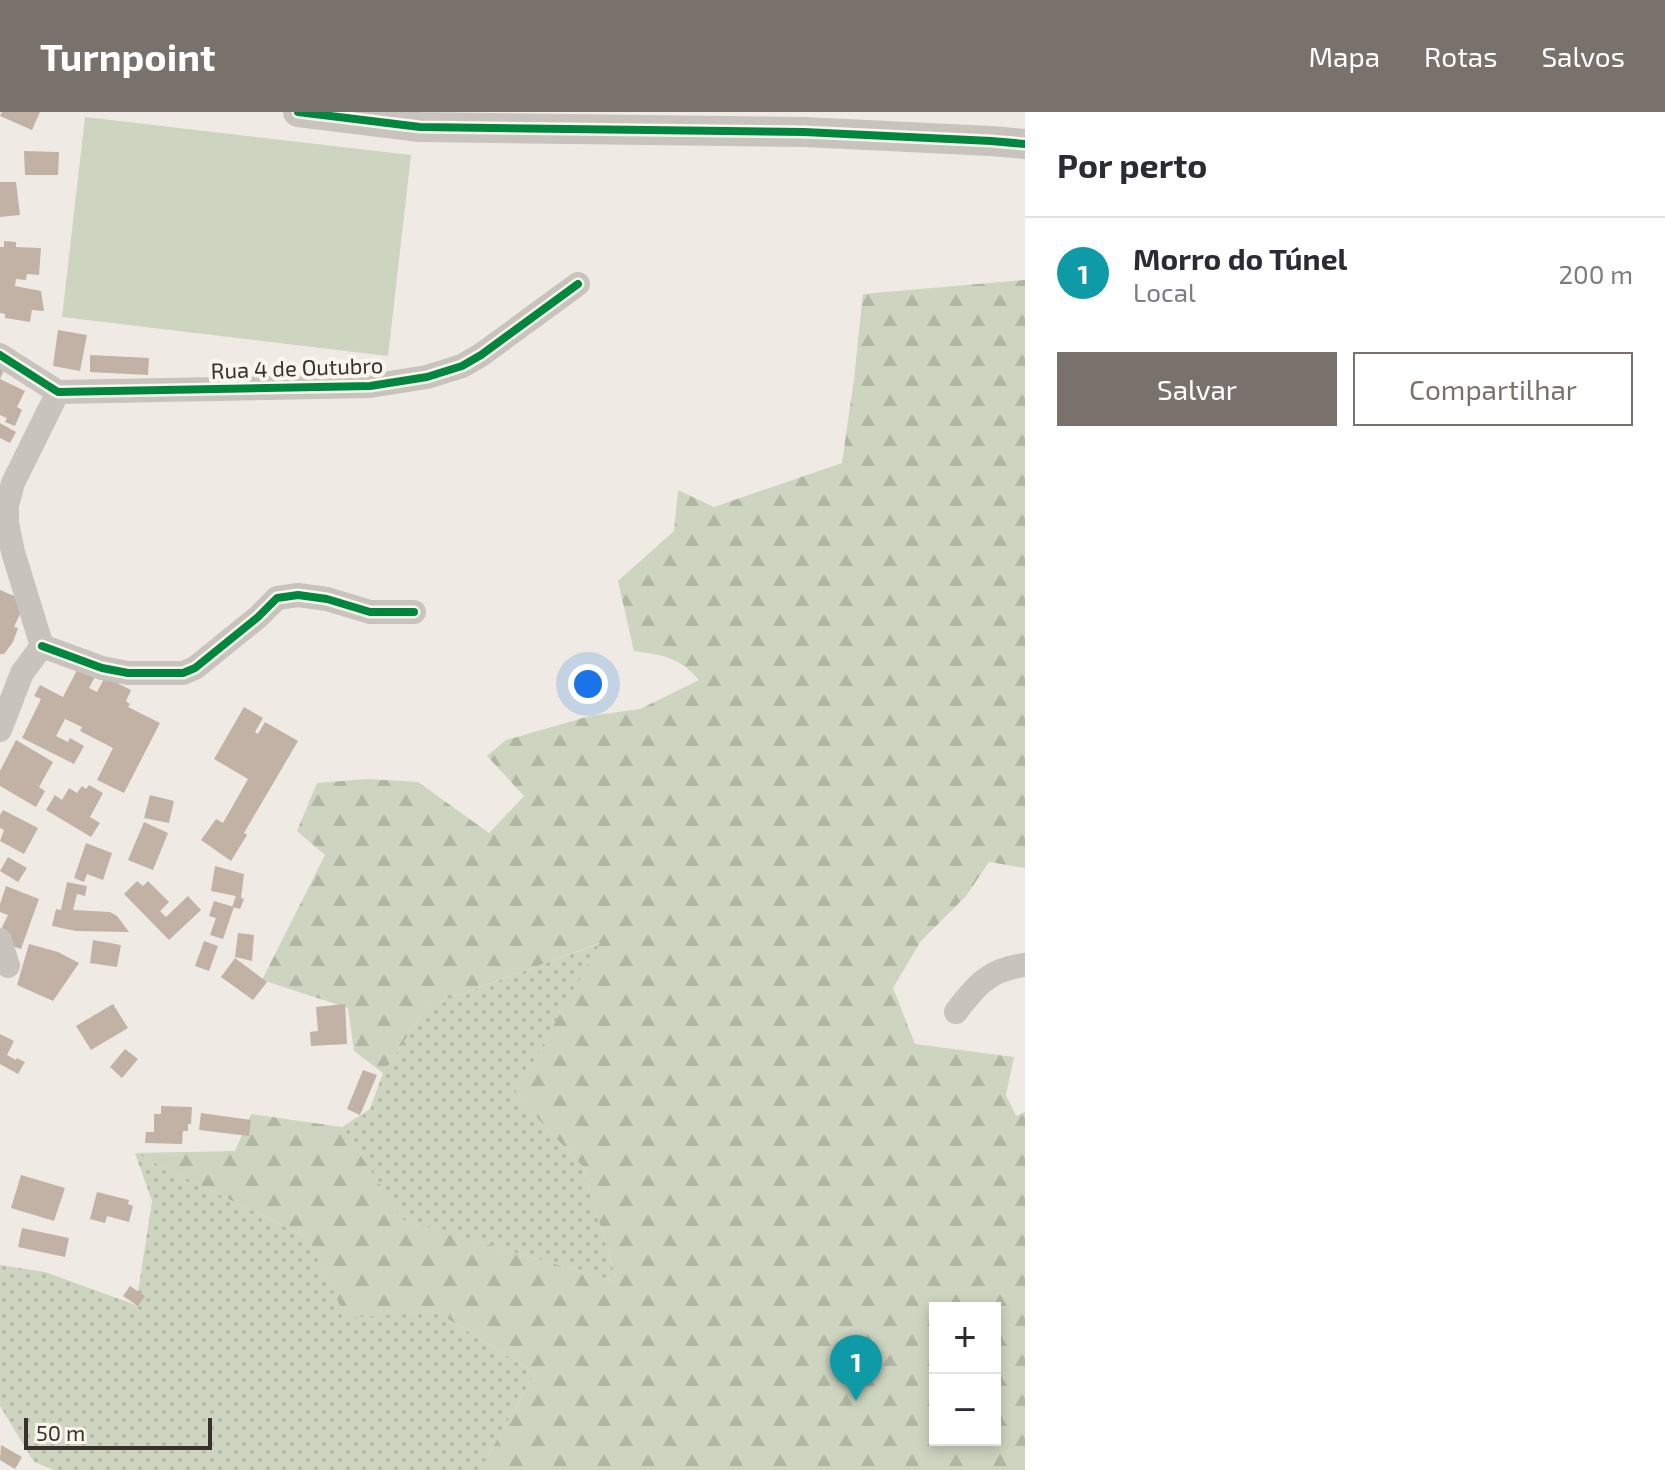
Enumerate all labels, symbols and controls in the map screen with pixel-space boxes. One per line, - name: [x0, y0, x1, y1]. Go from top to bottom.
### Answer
- text: Turnpoint: [40, 33, 216, 79]
- text: Mapa: [1309, 39, 1380, 73]
- text: Rotas: [1424, 39, 1497, 73]
- text: Salvos: [1541, 39, 1625, 73]
- text: Por perto: [1057, 144, 1207, 185]
- text: Morro do Túnel: [1133, 240, 1347, 276]
- text: 1: [1077, 258, 1089, 289]
- text: 200 m: [1558, 258, 1633, 289]
- text: Local: [1133, 276, 1196, 307]
- street label: Rua 4 de Outubro: [210, 351, 384, 383]
- button: Salvar: [1057, 352, 1337, 426]
- button: Compartilhar: [1353, 352, 1633, 426]
- your location: [568, 664, 608, 704]
- map controls: [929, 1302, 1001, 1446]
- button: +: [929, 1302, 1001, 1374]
- pin: 1: [830, 1335, 882, 1401]
- button: −: [929, 1374, 1001, 1446]
- scale bar: [24, 1414, 212, 1450]
- text: 50 m: [36, 1419, 85, 1445]

